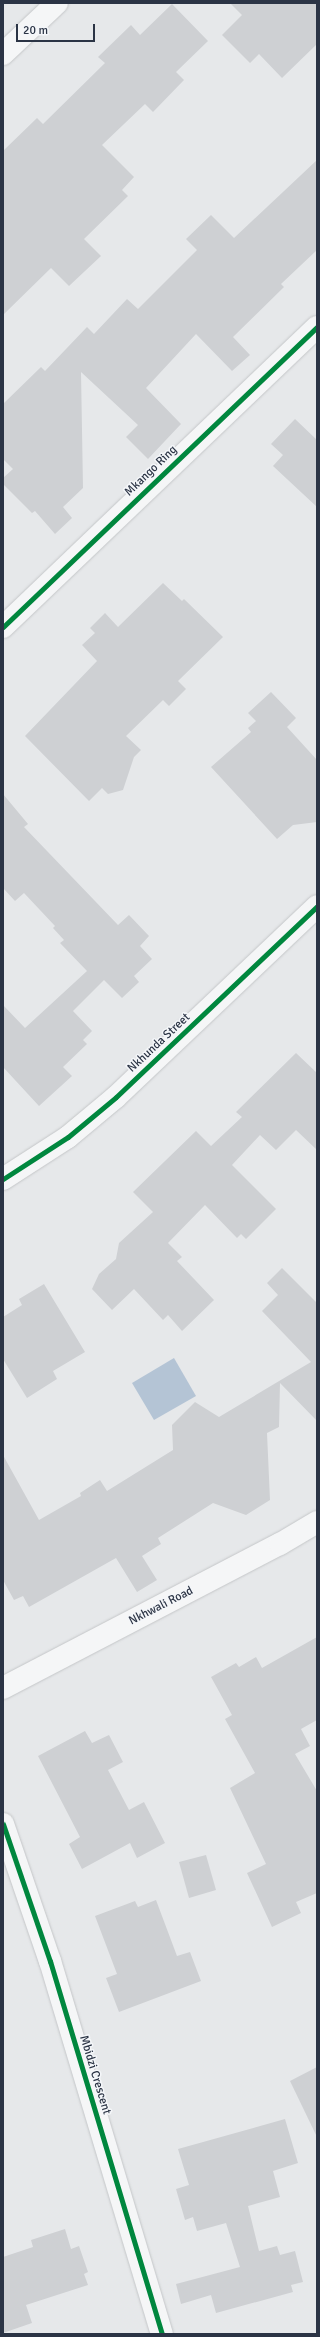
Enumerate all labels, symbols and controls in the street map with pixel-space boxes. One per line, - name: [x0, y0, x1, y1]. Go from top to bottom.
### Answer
- scale bar: [18, 16, 97, 42]
- text: 20 m: [23, 23, 48, 38]
- street label: Mkango Ring: [122, 443, 180, 499]
- street label: Nkhunda Street: [125, 1010, 193, 1076]
- street label: Nkhwali Road: [126, 1584, 196, 1628]
- street label: Mbidzi Crescent: [76, 2034, 114, 2116]

